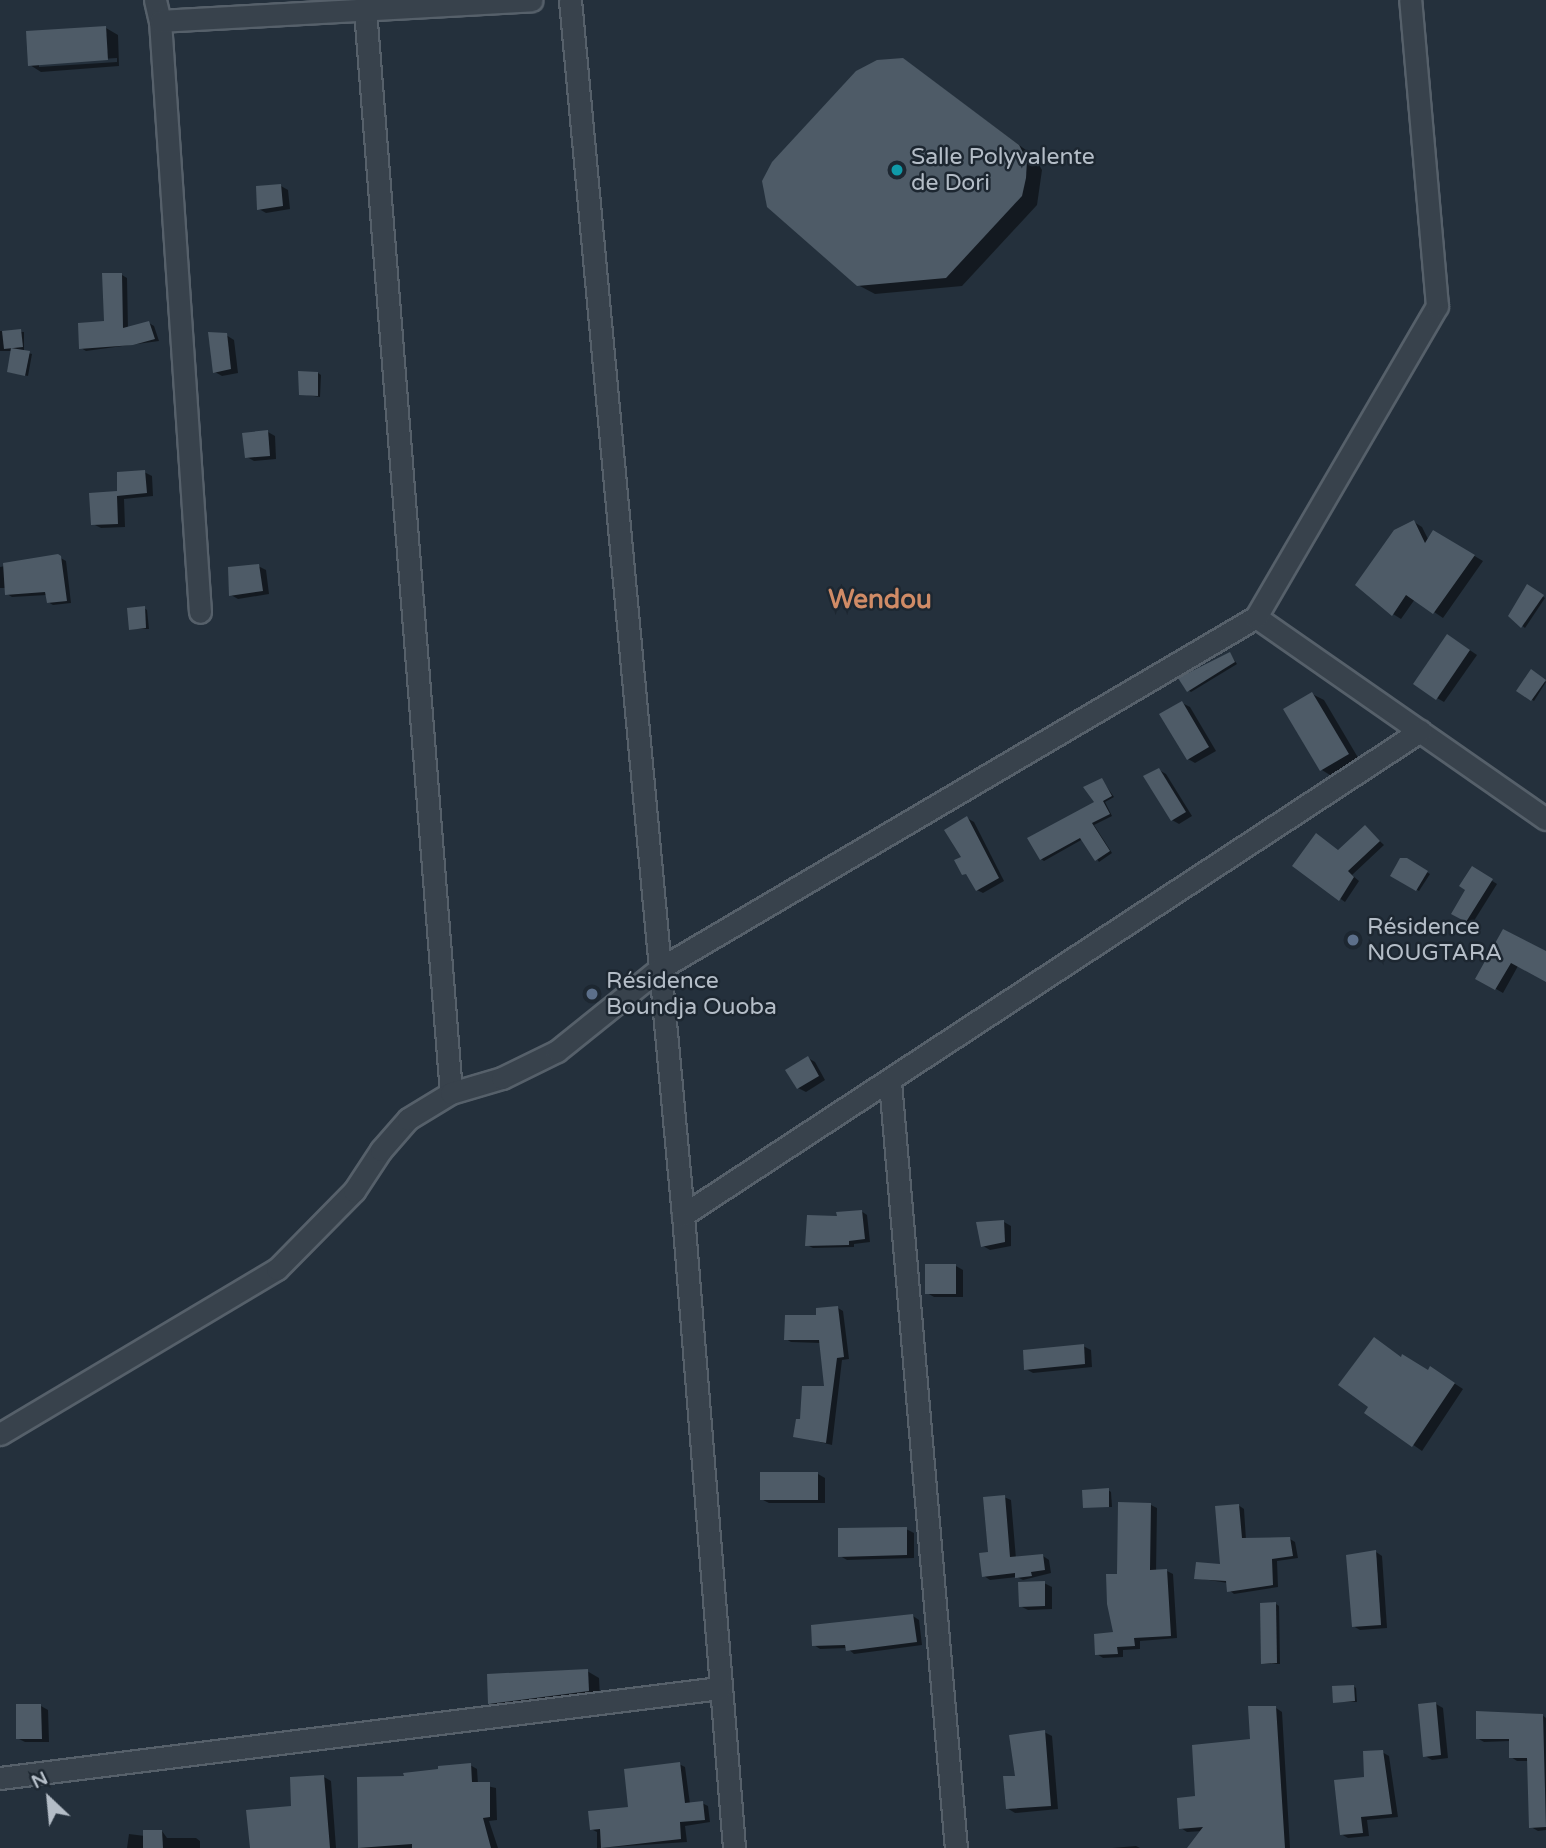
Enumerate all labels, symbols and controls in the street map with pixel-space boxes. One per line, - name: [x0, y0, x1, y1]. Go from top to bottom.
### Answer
- place label: Salle Polyvalente de Dori: [911, 143, 1095, 197]
- marker: Salle Polyvalente de Dori: [889, 162, 905, 178]
- district label: Wendou: [828, 584, 932, 616]
- place label: Résidence NOUGTARA: [1367, 913, 1502, 967]
- marker: Résidence NOUGTARA: [1345, 932, 1361, 948]
- place label: Résidence Boundja Ouoba: [606, 967, 777, 1021]
- marker: Résidence Boundja Ouoba: [584, 986, 600, 1002]
- north arrow: [14, 1764, 84, 1834]
- text: N: [28, 1767, 51, 1793]

